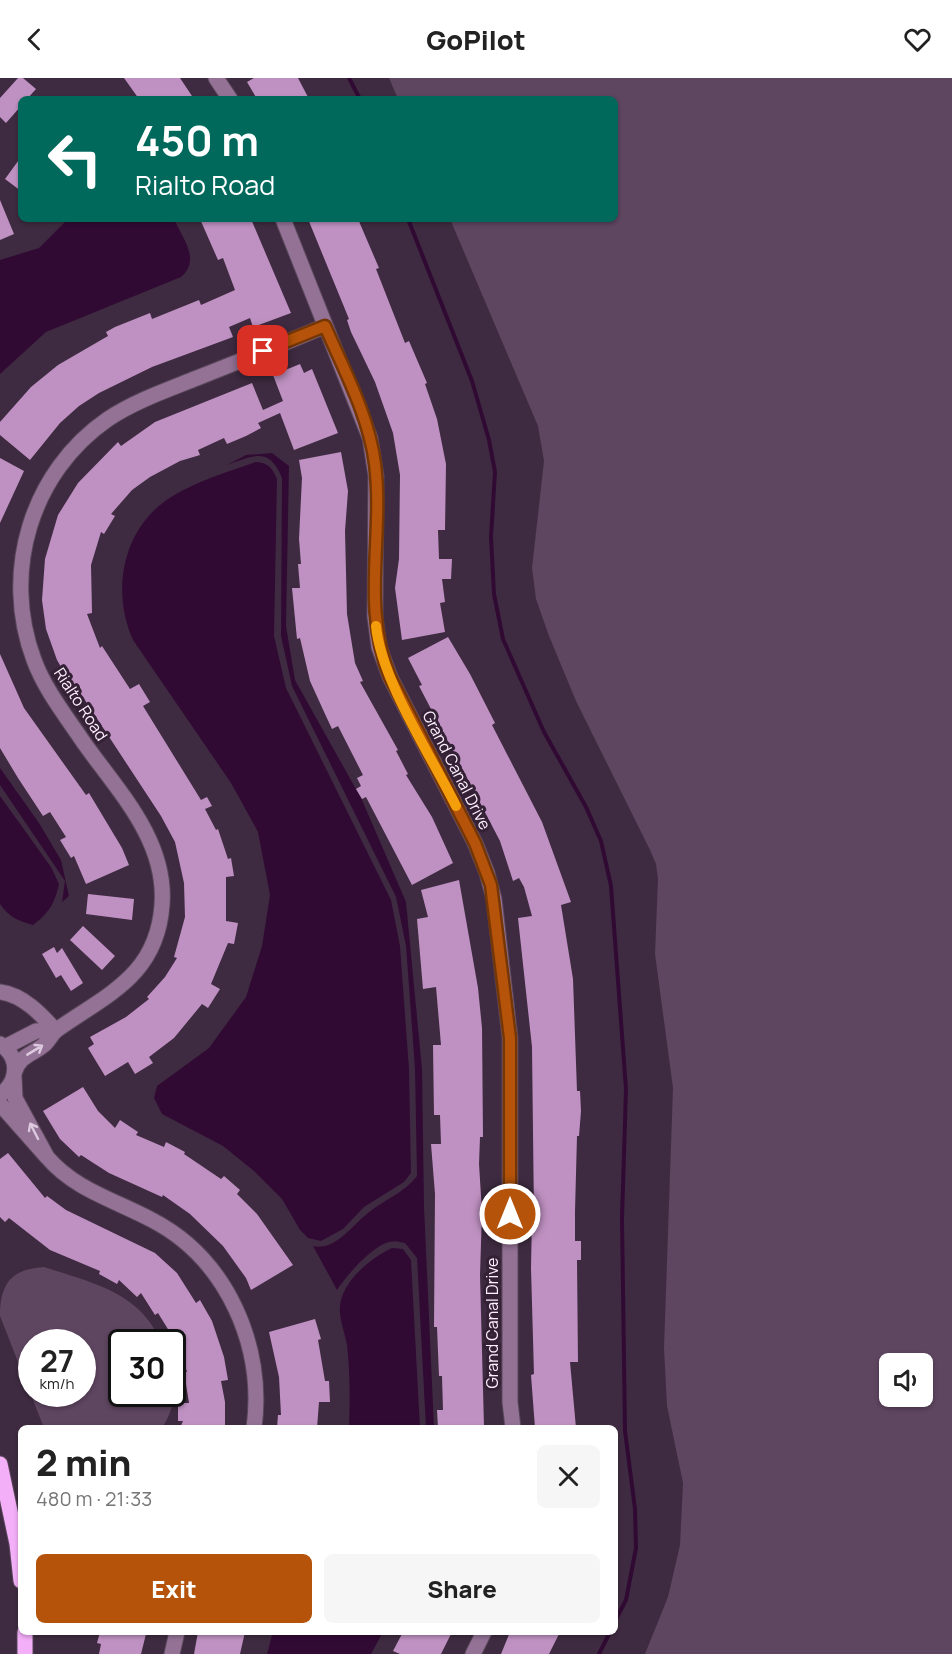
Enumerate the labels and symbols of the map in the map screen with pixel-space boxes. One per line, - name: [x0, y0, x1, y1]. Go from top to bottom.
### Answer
- pin: [237, 325, 288, 376]
- street label: Rialto Road: [49, 663, 113, 745]
- street label: Grand Canal Drive: [418, 707, 496, 833]
- one-way arrow: [26, 1044, 43, 1056]
- one-way arrow: [28, 1123, 40, 1140]
- position arrow: [478, 1182, 542, 1246]
- street label: Grand Canal Drive: [481, 1258, 503, 1388]
- speed limit sign: 30: [108, 1329, 186, 1407]

